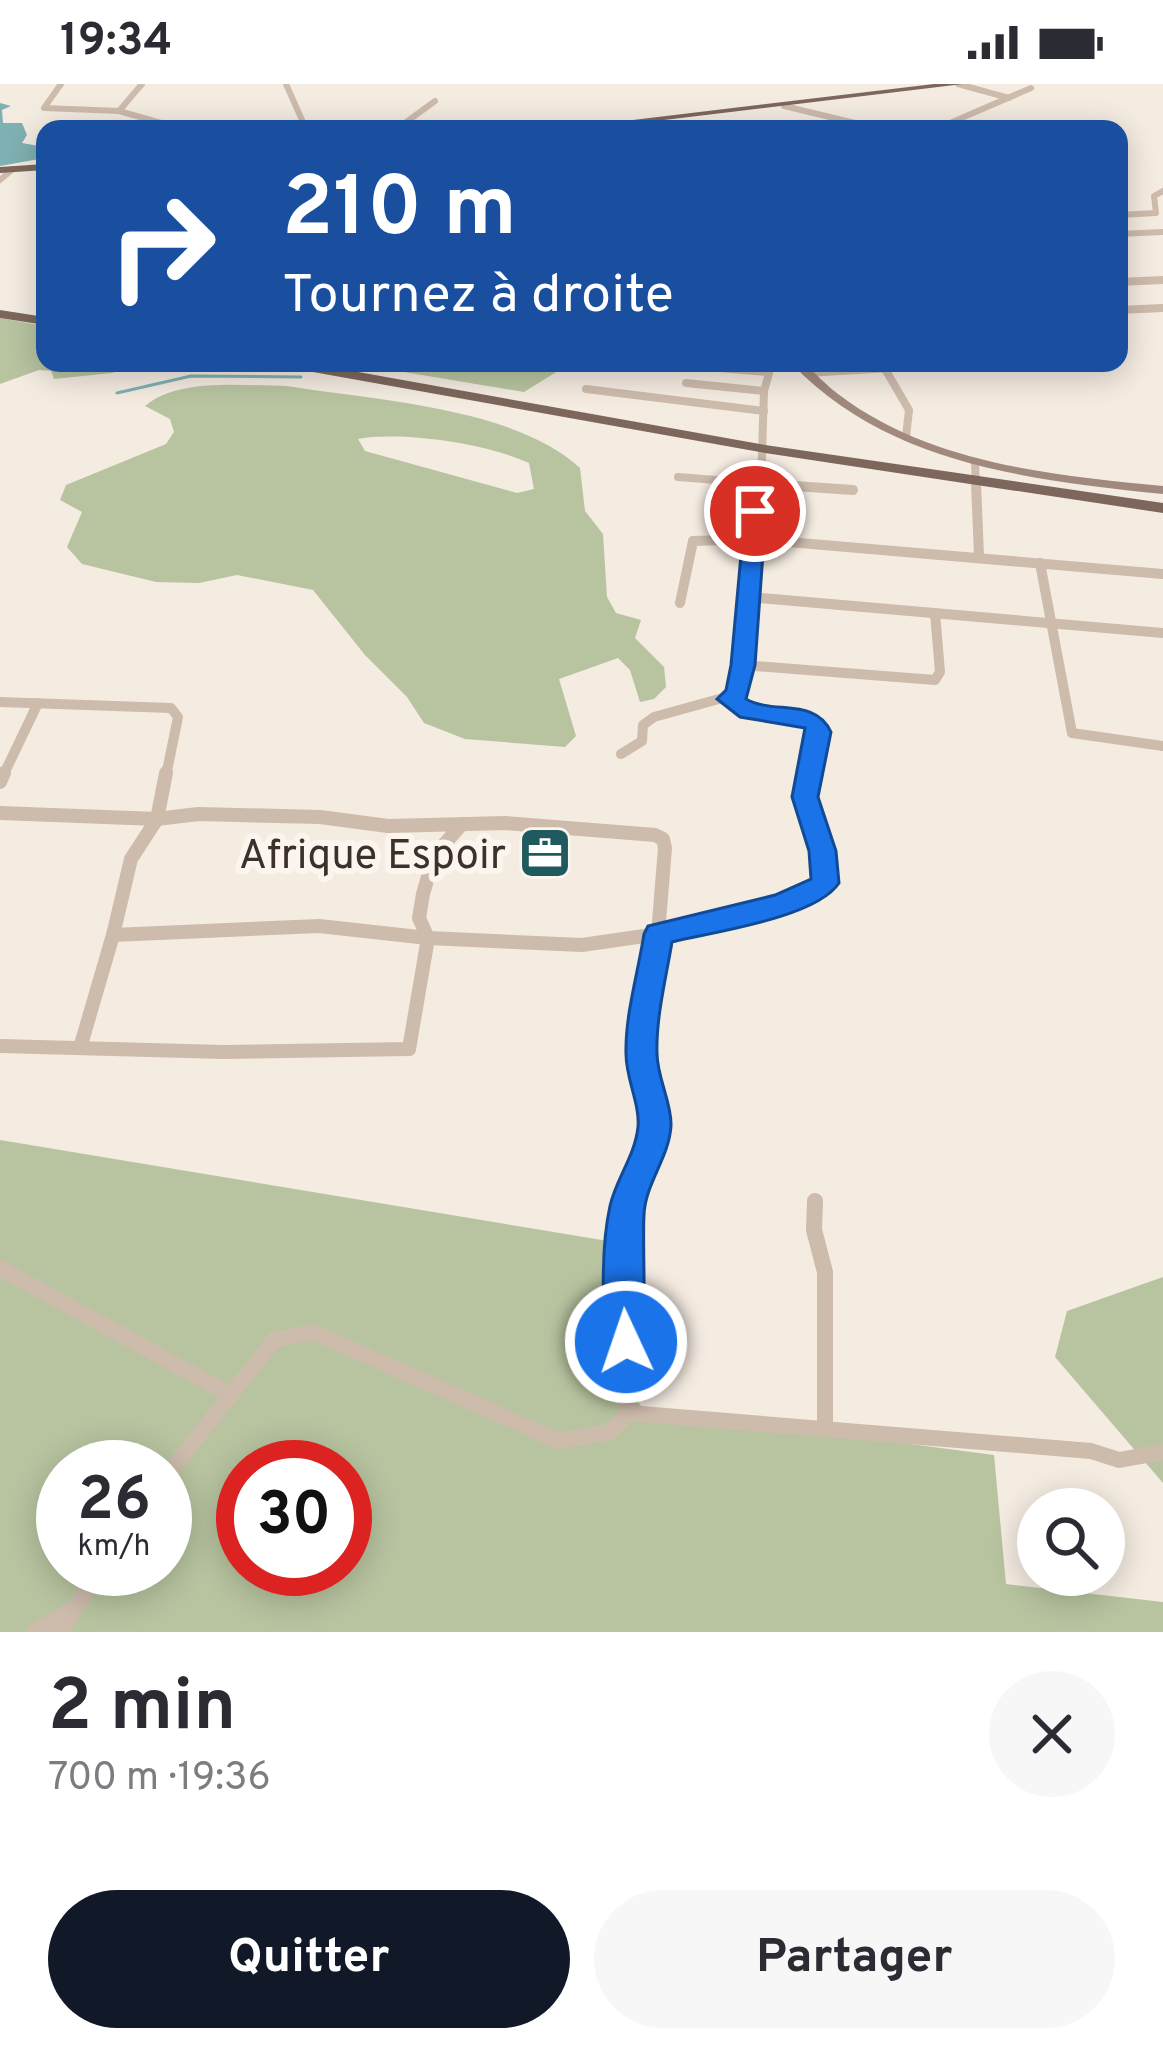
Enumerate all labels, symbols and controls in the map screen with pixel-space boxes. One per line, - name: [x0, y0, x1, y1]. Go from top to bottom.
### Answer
- text: 19:34: [60, 14, 172, 71]
- text: 210 m: [282, 159, 517, 265]
- icon: right: [84, 168, 240, 324]
- text: Tournez à droite: [282, 263, 674, 332]
- pin: [704, 460, 806, 562]
- icon: arrive: [722, 478, 788, 544]
- office icon: Afrique Espoir: [517, 825, 573, 881]
- place label: Afrique Espoir: [239, 831, 506, 884]
- position arrow: [563, 1279, 689, 1405]
- speed limit sign: 30: [216, 1440, 372, 1596]
- text: 26: [77, 1465, 151, 1541]
- map controls: [1017, 1488, 1125, 1596]
- button: search: [1017, 1488, 1125, 1596]
- text: km/h: [78, 1529, 150, 1566]
- text: 2 min: [48, 1664, 236, 1756]
- button: close: [989, 1671, 1115, 1797]
- text: 700 m · 19:36: [48, 1755, 271, 1804]
- button: Quitter: [48, 1890, 570, 2028]
- button: Partager: [594, 1890, 1115, 2028]

